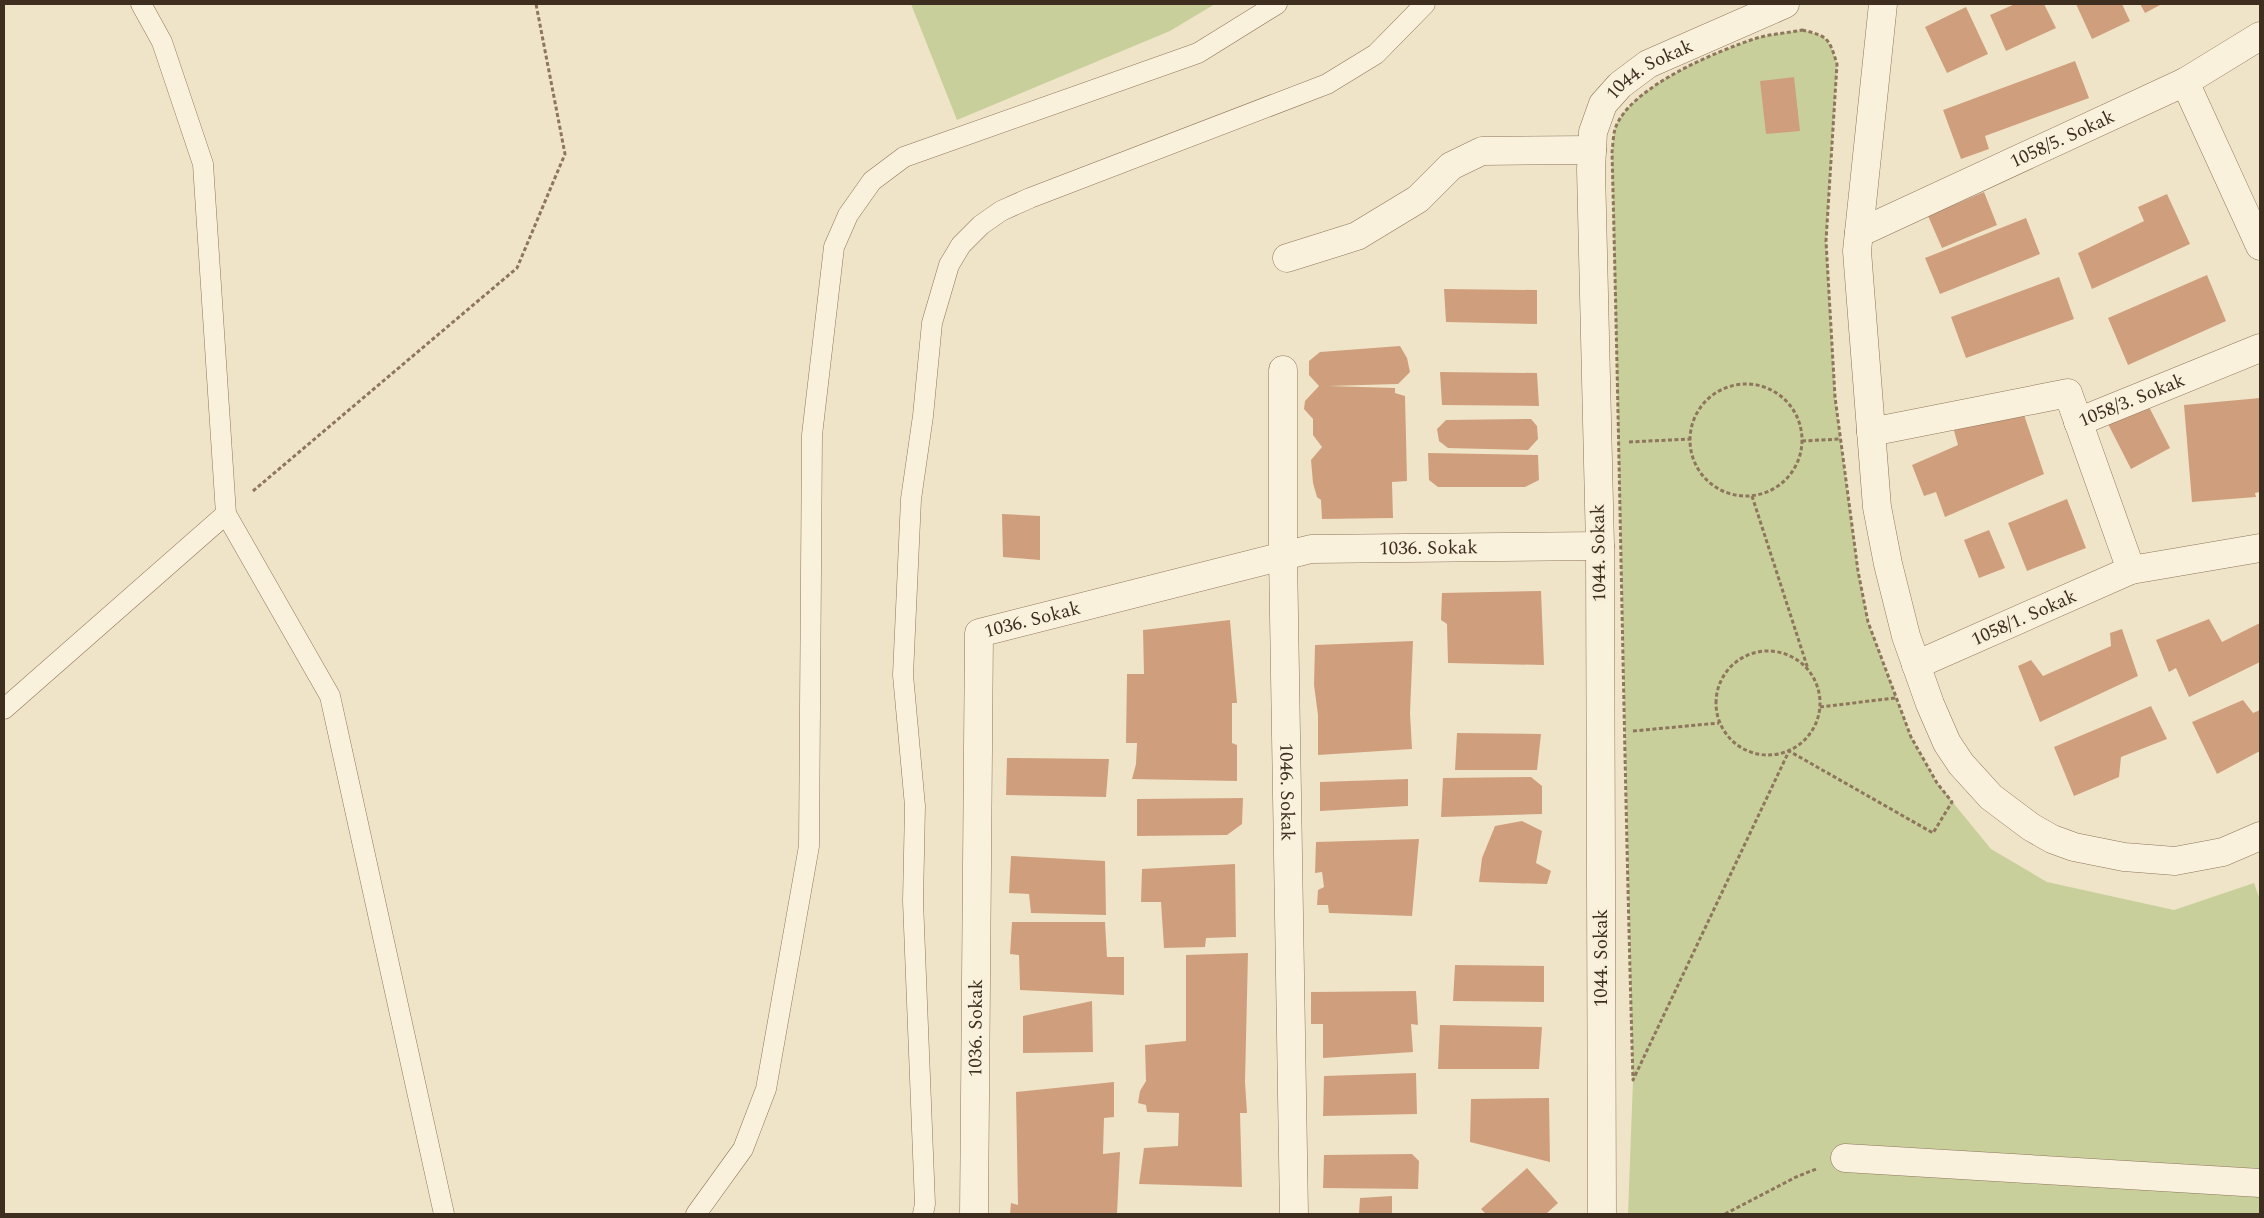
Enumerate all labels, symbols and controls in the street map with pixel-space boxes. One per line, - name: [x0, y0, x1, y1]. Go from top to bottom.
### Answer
- street label: 1044. Sokak: [1599, 31, 1698, 106]
- street label: 1058/5. Sokak: [2005, 102, 2120, 176]
- street label: 1058/3. Sokak: [2074, 365, 2190, 435]
- street label: 1044. Sokak: [1584, 503, 1614, 602]
- street label: 1036. Sokak: [1379, 533, 1478, 563]
- street label: 1058/1. Sokak: [1967, 582, 2082, 654]
- street label: 1036. Sokak: [981, 593, 1084, 646]
- street label: 1046. Sokak: [1272, 742, 1302, 842]
- street label: 1044. Sokak: [1587, 908, 1616, 1007]
- street label: 1036. Sokak: [961, 978, 991, 1077]

